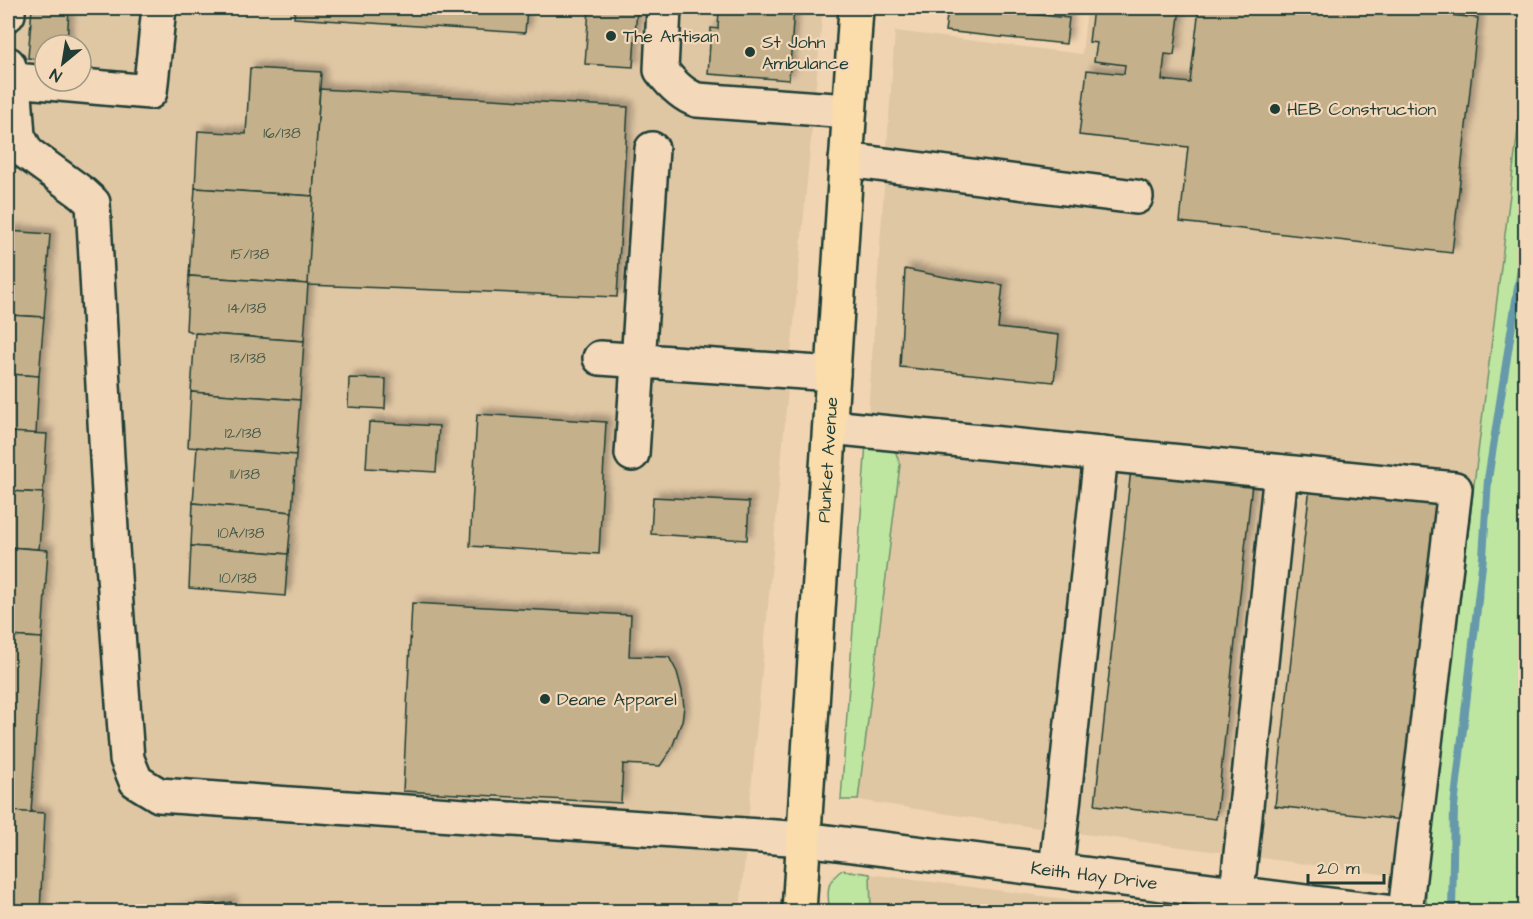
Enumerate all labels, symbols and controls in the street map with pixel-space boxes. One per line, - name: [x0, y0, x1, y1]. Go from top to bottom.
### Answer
- place label: The Artisan: [623, 24, 719, 49]
- marker: The Artisan: [604, 29, 618, 43]
- place label: St John Ambulance: [762, 30, 849, 76]
- north arrow: [33, 33, 93, 93]
- marker: St John Ambulance: [743, 45, 757, 59]
- text: N: [46, 63, 66, 87]
- place label: HEB Construction: [1287, 97, 1436, 122]
- marker: HEB Construction: [1268, 102, 1282, 116]
- house number: 16/138: [263, 123, 301, 144]
- house number: 15/138: [231, 244, 270, 265]
- house number: 14/138: [228, 298, 266, 319]
- house number: 13/138: [230, 348, 266, 369]
- street label: Plunket Avenue: [811, 396, 844, 524]
- house number: 12/138: [225, 423, 262, 444]
- house number: 11/138: [230, 464, 260, 485]
- house number: 10A/138: [217, 523, 265, 544]
- house number: 10/138: [219, 568, 257, 589]
- place label: Deane Apparel: [557, 687, 677, 712]
- marker: Deane Apparel: [538, 692, 552, 706]
- scale bar: [1308, 847, 1384, 885]
- street label: Keith Hay Drive: [1029, 855, 1159, 896]
- text: 20 m: [1317, 856, 1360, 881]

